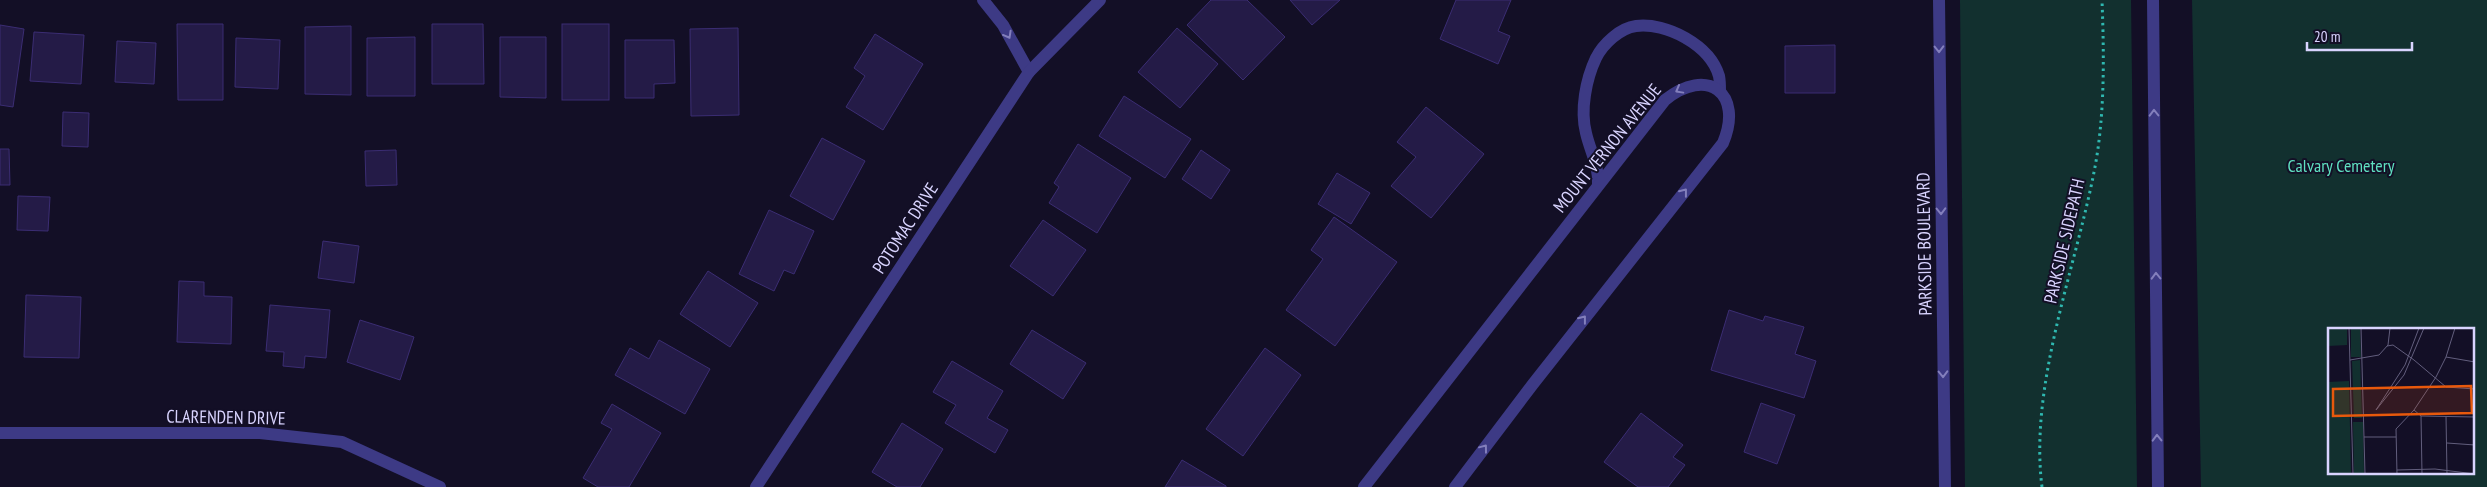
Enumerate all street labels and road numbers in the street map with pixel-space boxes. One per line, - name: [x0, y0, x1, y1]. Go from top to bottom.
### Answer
- street label: MOUNT VERNON AVENUE: [1548, 79, 1666, 217]
- street label: PARKSIDE BOULEVARD: [1911, 172, 1937, 316]
- street label: PARKSIDE SIDEPATH: [2038, 176, 2090, 306]
- street label: POTOMAC DRIVE: [867, 178, 943, 278]
- street label: CLARENDEN DRIVE: [166, 404, 286, 430]

